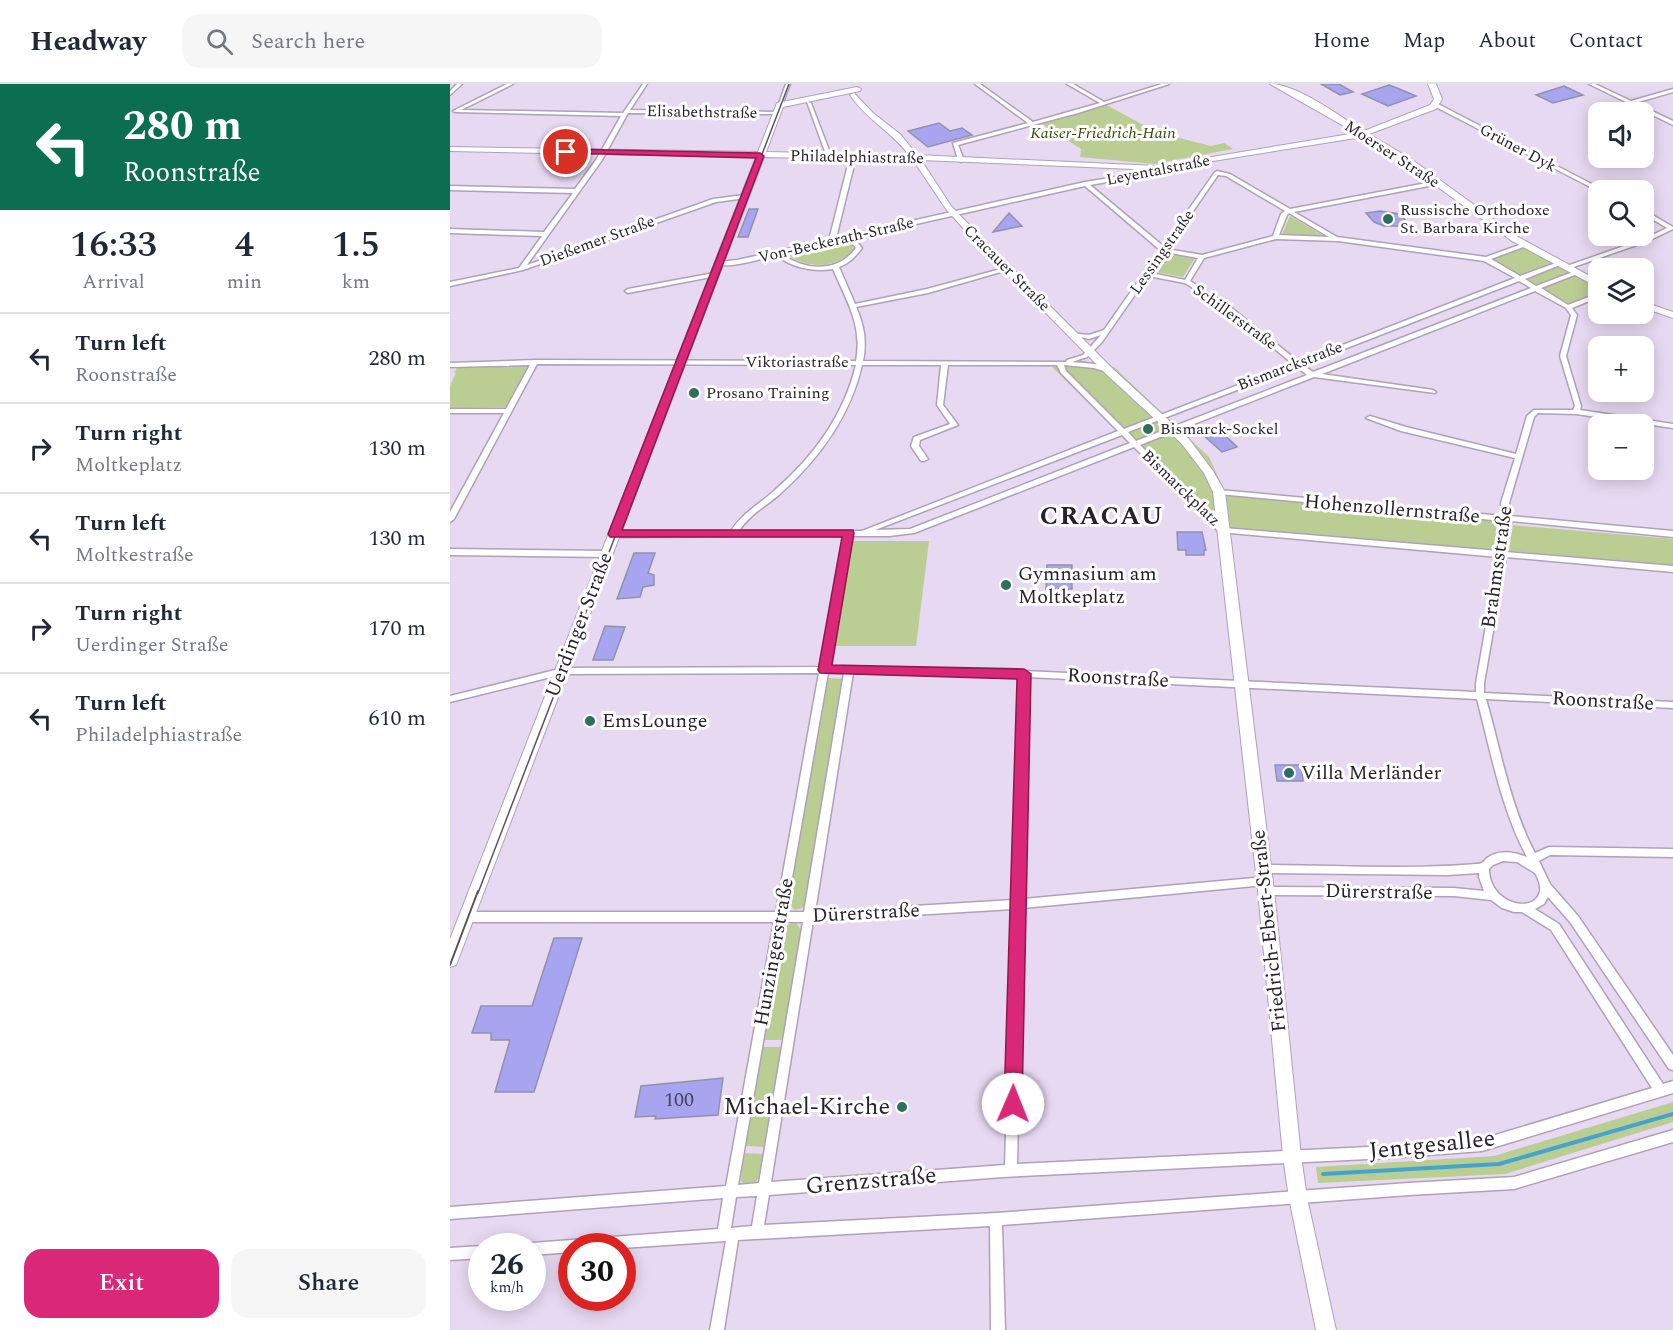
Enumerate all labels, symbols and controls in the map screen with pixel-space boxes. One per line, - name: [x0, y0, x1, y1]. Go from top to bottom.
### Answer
- search box: [182, 14, 602, 68]
- text: Headway: [30, 20, 146, 63]
- icon: search: [203, 25, 236, 58]
- text: Search here: [251, 25, 365, 58]
- text: Home: [1313, 25, 1370, 57]
- text: Map: [1403, 25, 1445, 57]
- text: About: [1478, 25, 1536, 57]
- text: Contact: [1569, 25, 1643, 57]
- text: 280 m: [123, 95, 242, 158]
- street label: Elisabethstraße: [646, 99, 758, 125]
- map controls: [1588, 102, 1654, 480]
- button: sound: [1588, 102, 1654, 168]
- icon: left: [24, 108, 102, 186]
- street label: Moerser Straße: [1340, 114, 1444, 194]
- street label: Grüner Dyk: [1475, 118, 1561, 178]
- park label: Kaiser-Friedrich-Hain: [1030, 121, 1176, 145]
- pin: [540, 126, 591, 177]
- icon: arrive: [549, 135, 582, 168]
- street label: Philadelphiastraße: [790, 144, 924, 170]
- street label: Leyentalstraße: [1104, 148, 1212, 192]
- text: Roonstraße: [123, 152, 261, 194]
- button: search: [1588, 180, 1654, 246]
- place label: Russische Orthodoxe St. Barbara Kirche: [1400, 198, 1550, 240]
- street label: Lessingstraße: [1124, 205, 1200, 299]
- street label: Dießemer Straße: [536, 209, 658, 273]
- street label: Von-Beckerath-Straße: [756, 210, 916, 270]
- marker: Russische Orthodoxe St. Barbara Kirche: [1381, 212, 1395, 226]
- text: 16:33: [70, 218, 157, 273]
- text: 4: [235, 218, 254, 273]
- text: 1.5: [332, 218, 380, 273]
- street label: Cracauer Straße: [958, 219, 1056, 317]
- button: layers: [1588, 258, 1654, 324]
- text: Arrival: [82, 267, 145, 297]
- text: min: [227, 267, 262, 297]
- text: km: [342, 267, 370, 297]
- street label: Schillerstraße: [1188, 278, 1282, 356]
- text: Turn left: [75, 327, 167, 360]
- street label: Bismarckstraße: [1234, 335, 1346, 397]
- button: +: [1588, 336, 1654, 402]
- icon: left: [24, 342, 57, 375]
- text: 280 m: [369, 342, 426, 375]
- street label: Viktoriastraße: [745, 350, 849, 374]
- text: Roonstraße: [75, 360, 177, 390]
- place label: Prosano Training: [706, 381, 830, 405]
- marker: Prosano Training: [687, 386, 701, 400]
- button: −: [1588, 414, 1654, 480]
- text: Turn right: [75, 417, 182, 450]
- place label: Bismarck-Sockel: [1160, 417, 1279, 441]
- marker: Bismarck-Sockel: [1141, 422, 1155, 436]
- icon: right: [24, 432, 57, 465]
- text: 130 m: [369, 432, 426, 465]
- street label: Bismarckplatz: [1136, 444, 1226, 532]
- text: Moltkeplatz: [75, 450, 182, 480]
- street label: Hohenzollernstraße: [1303, 486, 1481, 532]
- district label: CRACAU: [1040, 496, 1164, 536]
- street label: Brahmsstraße: [1474, 504, 1520, 630]
- text: Turn left: [75, 507, 167, 540]
- icon: left: [24, 522, 57, 555]
- text: 130 m: [369, 522, 426, 555]
- text: Moltkestraße: [75, 540, 194, 570]
- street label: Uerdinger Straße: [537, 548, 621, 702]
- place label: Gymnasium am Moltkeplatz: [1018, 559, 1157, 612]
- marker: Gymnasium am Moltkeplatz: [999, 578, 1013, 592]
- text: Turn right: [75, 597, 182, 630]
- icon: right: [24, 612, 57, 645]
- text: 170 m: [369, 612, 426, 645]
- text: Uerdinger Straße: [75, 630, 228, 660]
- street label: Roonstraße: [1066, 660, 1170, 696]
- street label: Roonstraße: [1551, 683, 1655, 719]
- text: Turn left: [75, 687, 167, 720]
- icon: left: [24, 702, 57, 735]
- text: 610 m: [369, 702, 426, 735]
- place label: EmsLounge: [602, 706, 707, 736]
- marker: EmsLounge: [583, 714, 597, 728]
- text: Philadelphiastraße: [75, 720, 242, 750]
- place label: Villa Merländer: [1301, 758, 1442, 788]
- marker: Villa Merländer: [1282, 766, 1296, 780]
- street label: Friedrich-Ebert-Straße: [1243, 828, 1295, 1034]
- street label: Hunzingerstraße: [746, 875, 802, 1029]
- street label: Dürerstraße: [1325, 876, 1433, 908]
- street label: Dürerstraße: [811, 895, 921, 931]
- position arrow: [981, 1072, 1045, 1136]
- house number: 100: [664, 1085, 694, 1115]
- place label: Michael-Kirche: [724, 1089, 890, 1125]
- marker: Michael-Kirche: [895, 1100, 909, 1114]
- street label: Jentgesallee: [1367, 1120, 1497, 1170]
- street label: Grenzstraße: [804, 1157, 938, 1205]
- speed limit sign: 30: [558, 1233, 636, 1311]
- text: 26: [490, 1242, 524, 1288]
- button: Exit: [24, 1249, 219, 1318]
- button: Share: [231, 1249, 426, 1318]
- text: km/h: [490, 1276, 524, 1299]

